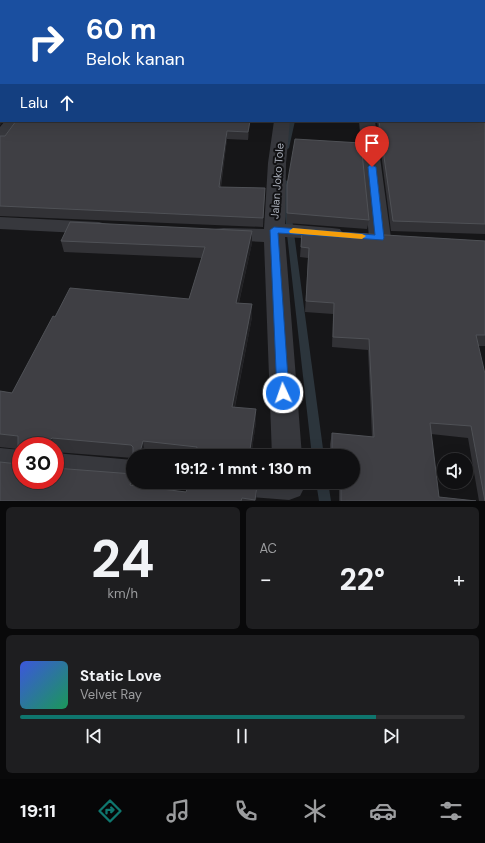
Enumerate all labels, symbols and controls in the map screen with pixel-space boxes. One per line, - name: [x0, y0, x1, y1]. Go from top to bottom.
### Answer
- text: 60 m: [86, 11, 156, 48]
- icon: right: [20, 16, 72, 68]
- text: Belok kanan: [86, 47, 185, 71]
- icon: ahead: [56, 92, 78, 114]
- text: Lalu: [20, 93, 48, 113]
- pin: [355, 126, 389, 167]
- icon: arrive: [361, 132, 383, 154]
- street label: Jalan Joko Tole: [267, 142, 287, 220]
- position arrow: [262, 372, 304, 414]
- speed limit sign: 30: [12, 437, 64, 489]
- map controls: [437, 453, 473, 489]
- button: sound: [437, 453, 473, 489]
- text: 19:12 · 1 mnt · 130 m: [175, 459, 311, 479]
- text: 24: [91, 525, 154, 593]
- text: AC: [260, 540, 277, 557]
- text: 22°: [339, 560, 385, 599]
- text: −: [260, 565, 272, 594]
- text: +: [453, 565, 465, 594]
- text: km/h: [107, 585, 138, 602]
- text: Static Love: [80, 666, 161, 686]
- text: Velvet Ray: [80, 686, 142, 703]
- icon: previous: [83, 725, 105, 747]
- icon: pause: [231, 725, 253, 747]
- icon: next: [380, 725, 402, 747]
- icon: directions: [96, 797, 124, 825]
- icon: music: [164, 797, 192, 825]
- icon: phone: [232, 797, 260, 825]
- icon: climate: [301, 797, 329, 825]
- icon: car: [369, 797, 397, 825]
- icon: filters: [437, 797, 465, 825]
- text: 19:11: [20, 799, 56, 823]

